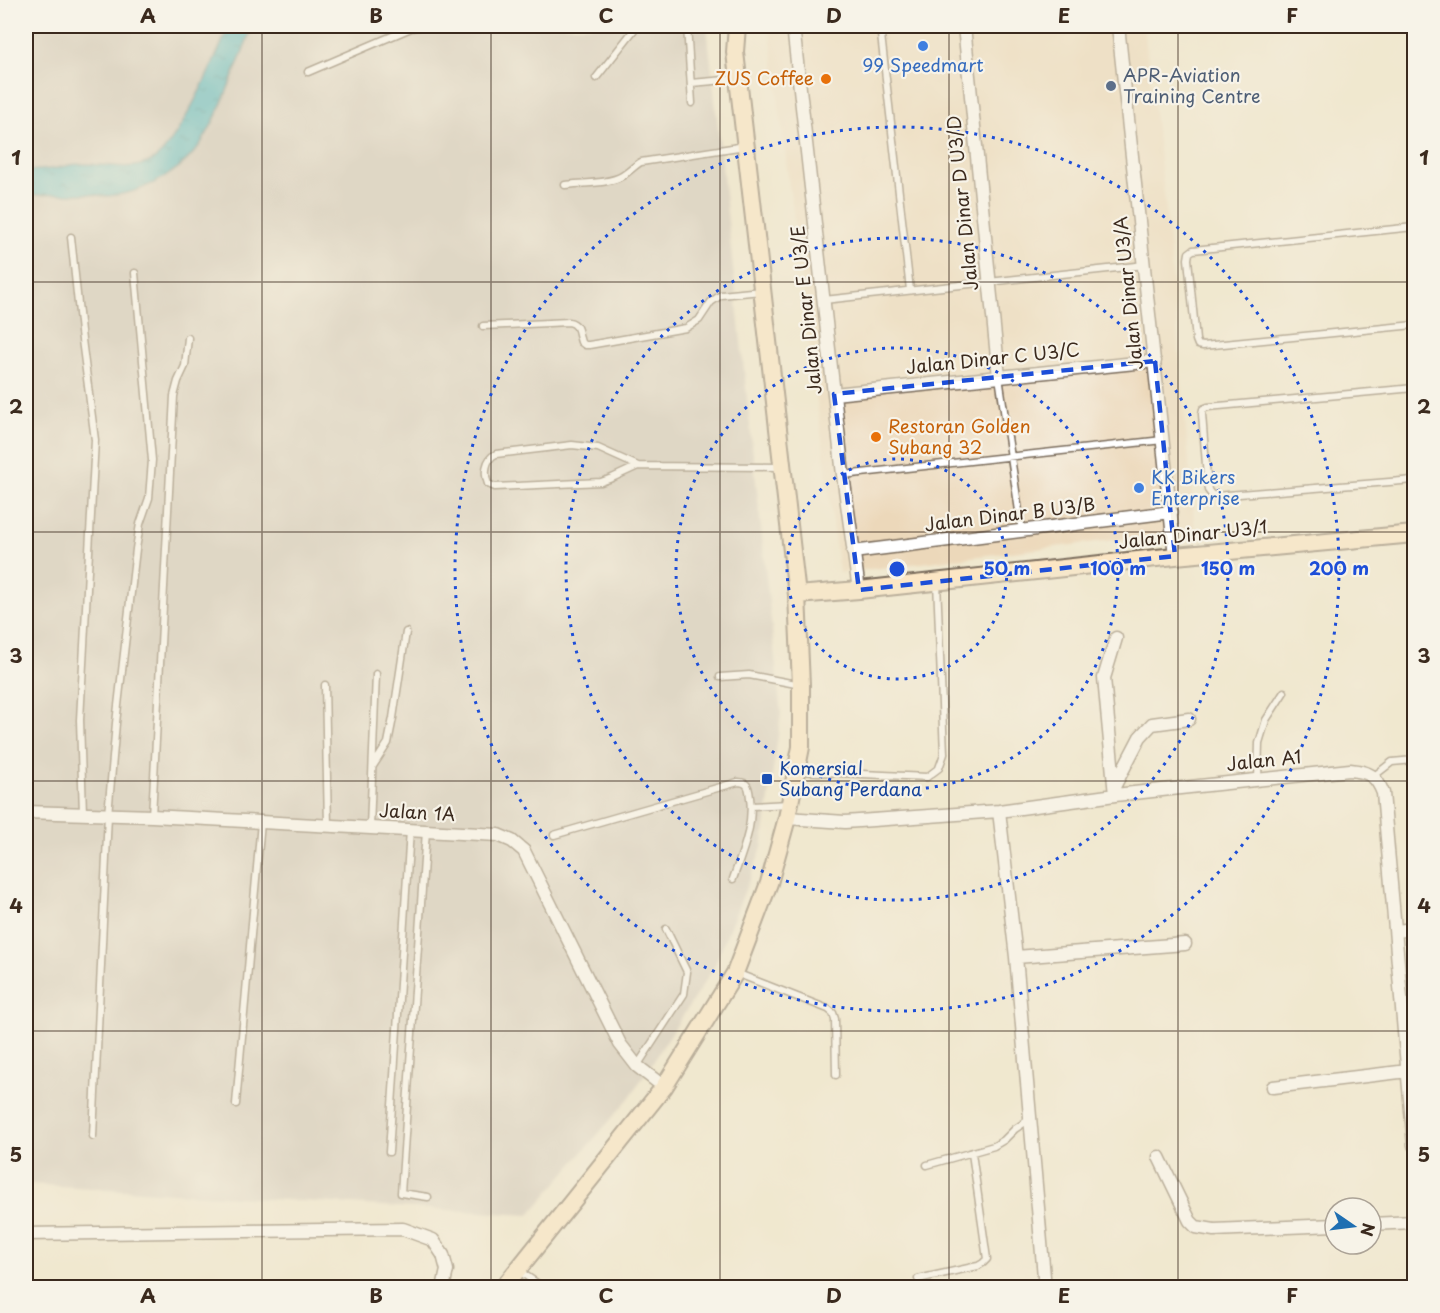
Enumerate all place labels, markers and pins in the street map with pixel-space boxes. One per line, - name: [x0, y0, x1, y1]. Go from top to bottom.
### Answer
- marker: 99 Speedmart: [916, 39, 930, 53]
- place label: 99 Speedmart: [862, 51, 984, 78]
- place label: APR-Aviation Training Centre: [1123, 61, 1261, 109]
- place label: ZUS Coffee: [714, 64, 814, 91]
- marker: ZUS Coffee: [819, 72, 833, 86]
- marker: APR-Aviation Training Centre: [1104, 79, 1118, 93]
- place label: Restoran Golden Subang 32: [888, 412, 1031, 460]
- marker: Restoran Golden Subang 32: [869, 430, 883, 444]
- place label: KK Bikers Enterprise: [1151, 463, 1240, 511]
- marker: KK Bikers Enterprise: [1132, 481, 1146, 495]
- centre of rings: [887, 559, 907, 579]
- place label: Komersial Subang Perdana: [779, 754, 922, 802]
- marker: Komersial Subang Perdana: [760, 772, 774, 786]

